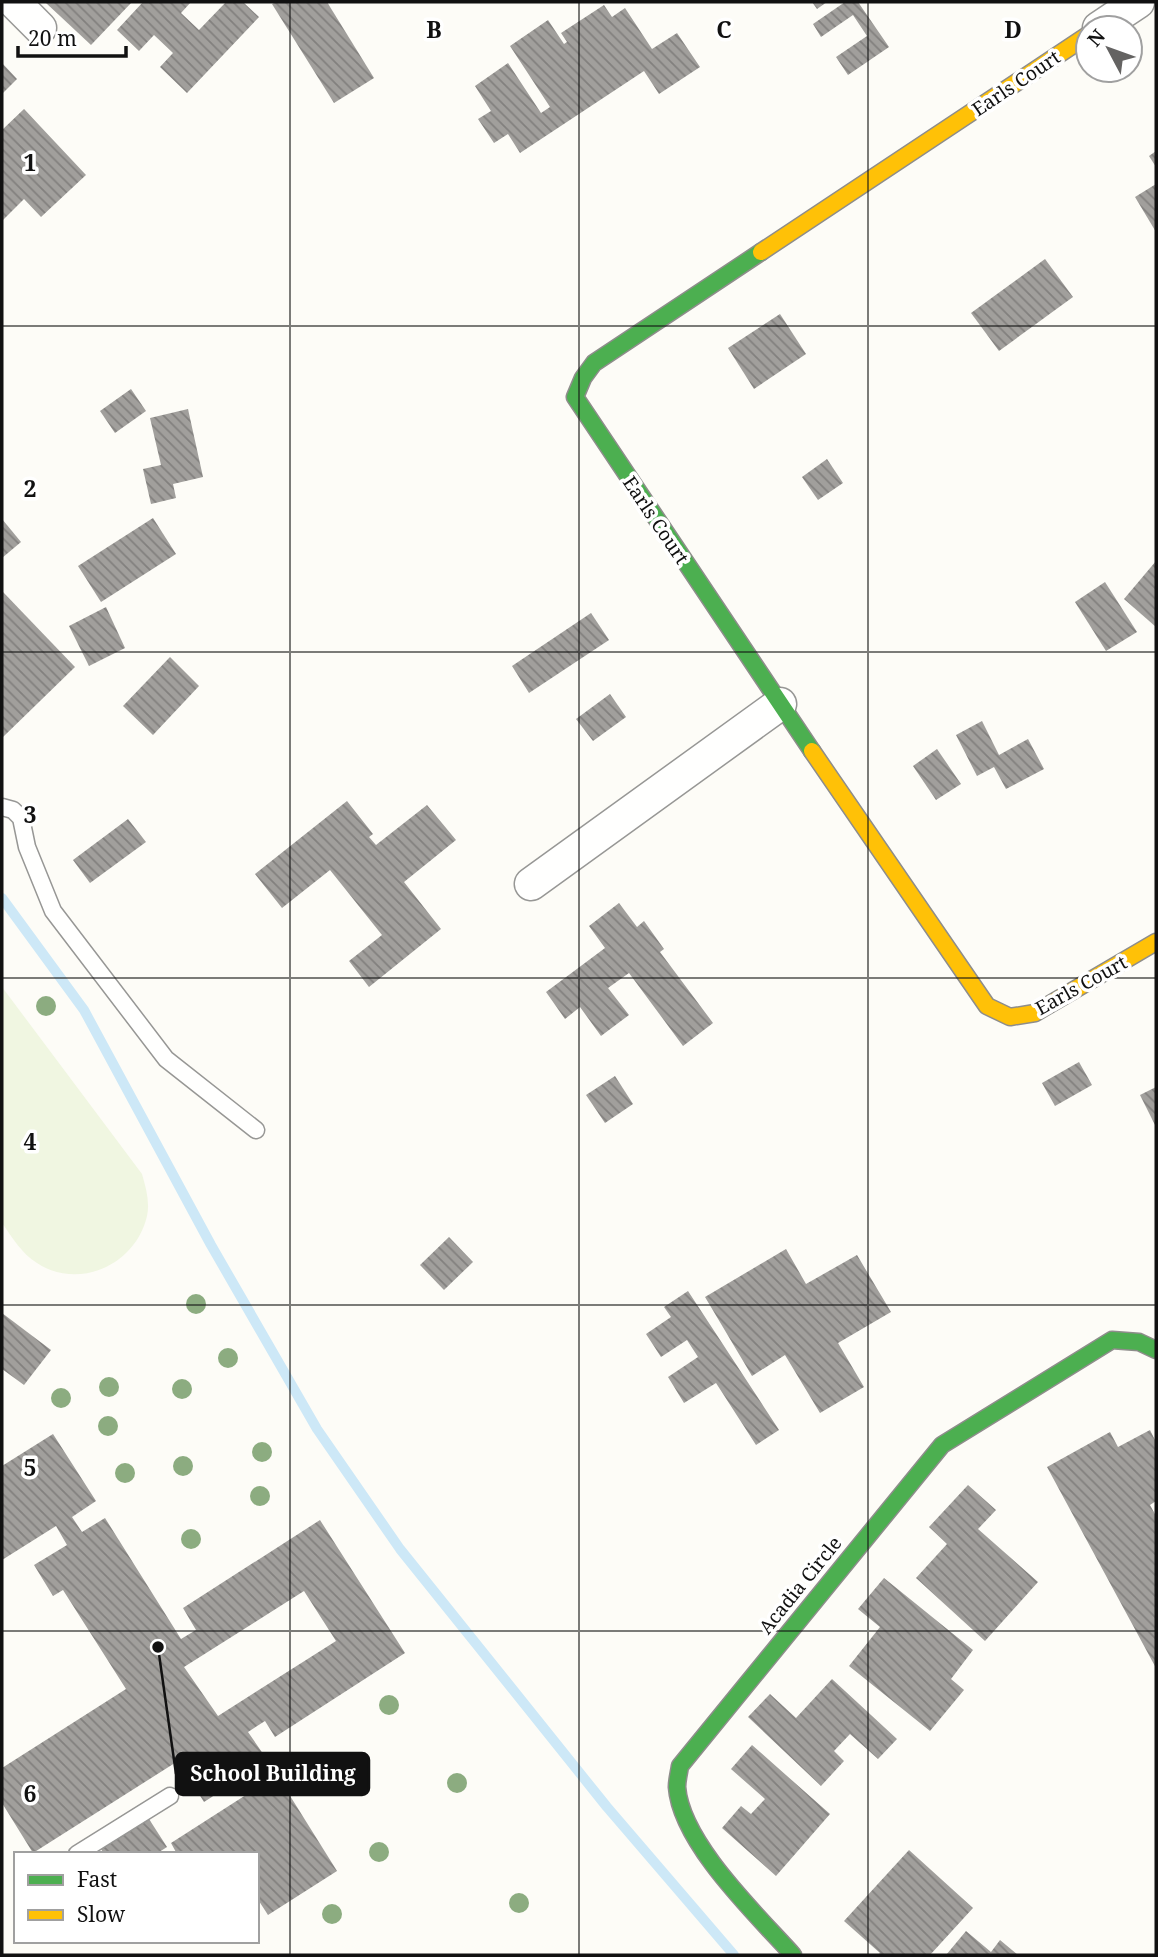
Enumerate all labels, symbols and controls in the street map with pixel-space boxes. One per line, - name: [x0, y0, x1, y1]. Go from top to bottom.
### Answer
- text: B: [426, 13, 442, 45]
- text: C: [716, 13, 732, 45]
- text: D: [1004, 13, 1022, 45]
- scale bar: [18, 14, 126, 58]
- north arrow: [1074, 14, 1144, 84]
- text: 20 m: [28, 24, 77, 52]
- text: N: [1081, 24, 1111, 52]
- street label: Earls Court: [967, 44, 1065, 122]
- text: 1: [24, 146, 37, 178]
- street label: Earls Court: [617, 471, 695, 569]
- text: 2: [24, 472, 37, 504]
- text: 3: [24, 798, 37, 830]
- street label: Earls Court: [1030, 949, 1132, 1021]
- text: 4: [24, 1125, 37, 1157]
- text: 5: [24, 1451, 37, 1483]
- street label: Acadia Circle: [753, 1531, 847, 1639]
- callout: School Building: [176, 1753, 369, 1795]
- text: School Building: [190, 1759, 356, 1787]
- text: 6: [24, 1777, 37, 1809]
- legend: [14, 1852, 259, 1943]
- text: Fast: [77, 1865, 117, 1893]
- text: Slow: [77, 1900, 126, 1928]

